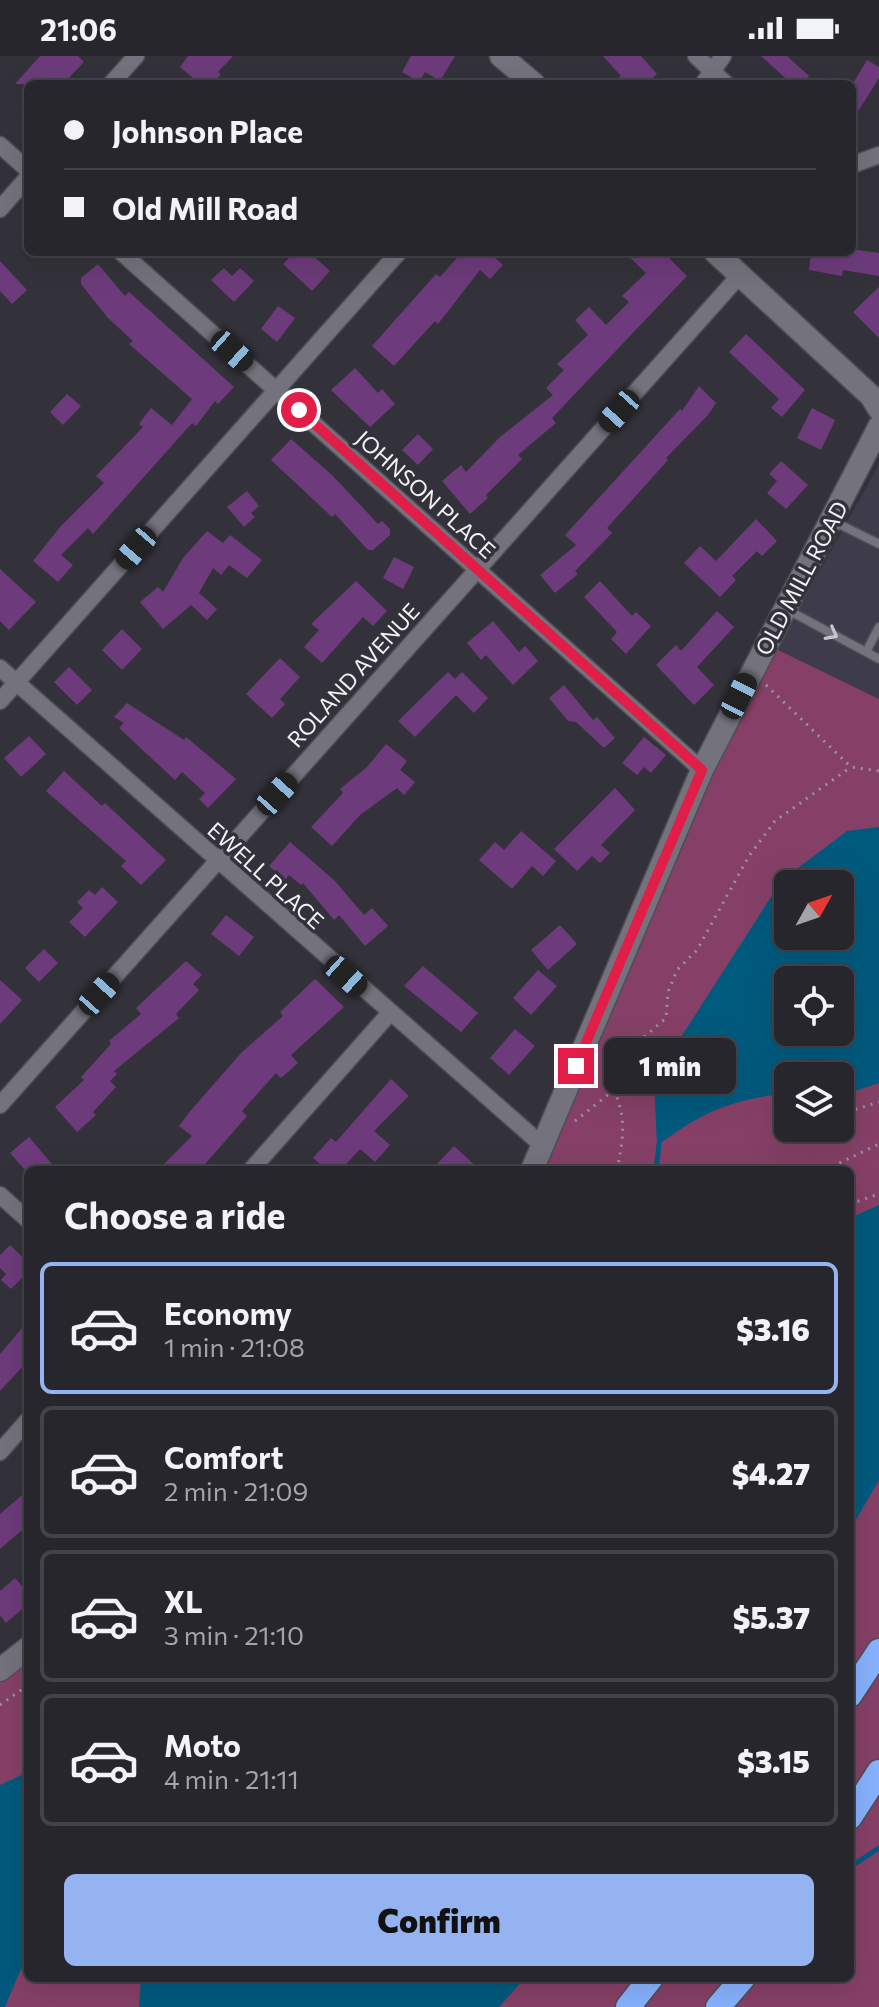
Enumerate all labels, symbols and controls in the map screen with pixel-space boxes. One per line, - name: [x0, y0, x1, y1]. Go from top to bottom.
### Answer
- text: 21:06: [40, 10, 117, 47]
- text: Johnson Place: [112, 112, 303, 149]
- text: Old Mill Road: [112, 189, 298, 226]
- car: [206, 326, 258, 376]
- car: [594, 385, 644, 437]
- route start: [281, 392, 317, 428]
- street label: JOHNSON PLACE: [351, 424, 501, 564]
- street label: OLD MILL ROAD: [749, 496, 853, 660]
- car: [111, 522, 161, 574]
- street label: ROLAND AVENUE: [281, 597, 425, 753]
- one-way arrow: [824, 624, 838, 639]
- car: [717, 669, 761, 723]
- car: [252, 768, 302, 820]
- street label: EWELL PLACE: [202, 816, 330, 934]
- north arrow: [774, 870, 854, 950]
- map controls: [774, 870, 854, 1142]
- car: [320, 951, 372, 1001]
- button: locate: [774, 966, 854, 1046]
- car: [74, 968, 124, 1020]
- callout: 1 min: [604, 1038, 736, 1094]
- route end: [558, 1048, 594, 1084]
- text: 1 min: [639, 1050, 701, 1081]
- button: layers: [774, 1062, 854, 1142]
- text: Choose a ride: [64, 1192, 285, 1236]
- icon: car: [68, 1292, 140, 1364]
- text: Economy: [164, 1294, 292, 1331]
- text: $3.16: [736, 1310, 810, 1347]
- text: 1 min · 21:08: [164, 1331, 305, 1362]
- icon: car: [68, 1436, 140, 1508]
- text: Comfort: [164, 1438, 283, 1475]
- text: $4.27: [732, 1454, 810, 1491]
- text: 2 min · 21:09: [164, 1475, 308, 1506]
- icon: car: [68, 1580, 140, 1652]
- text: XL: [164, 1582, 203, 1619]
- text: $5.37: [733, 1598, 810, 1635]
- text: 3 min · 21:10: [164, 1619, 304, 1650]
- icon: car: [68, 1724, 140, 1796]
- text: Moto: [164, 1726, 241, 1763]
- text: $3.15: [737, 1742, 810, 1779]
- text: 4 min · 21:11: [164, 1763, 299, 1794]
- button: Confirm: [64, 1874, 814, 1966]

